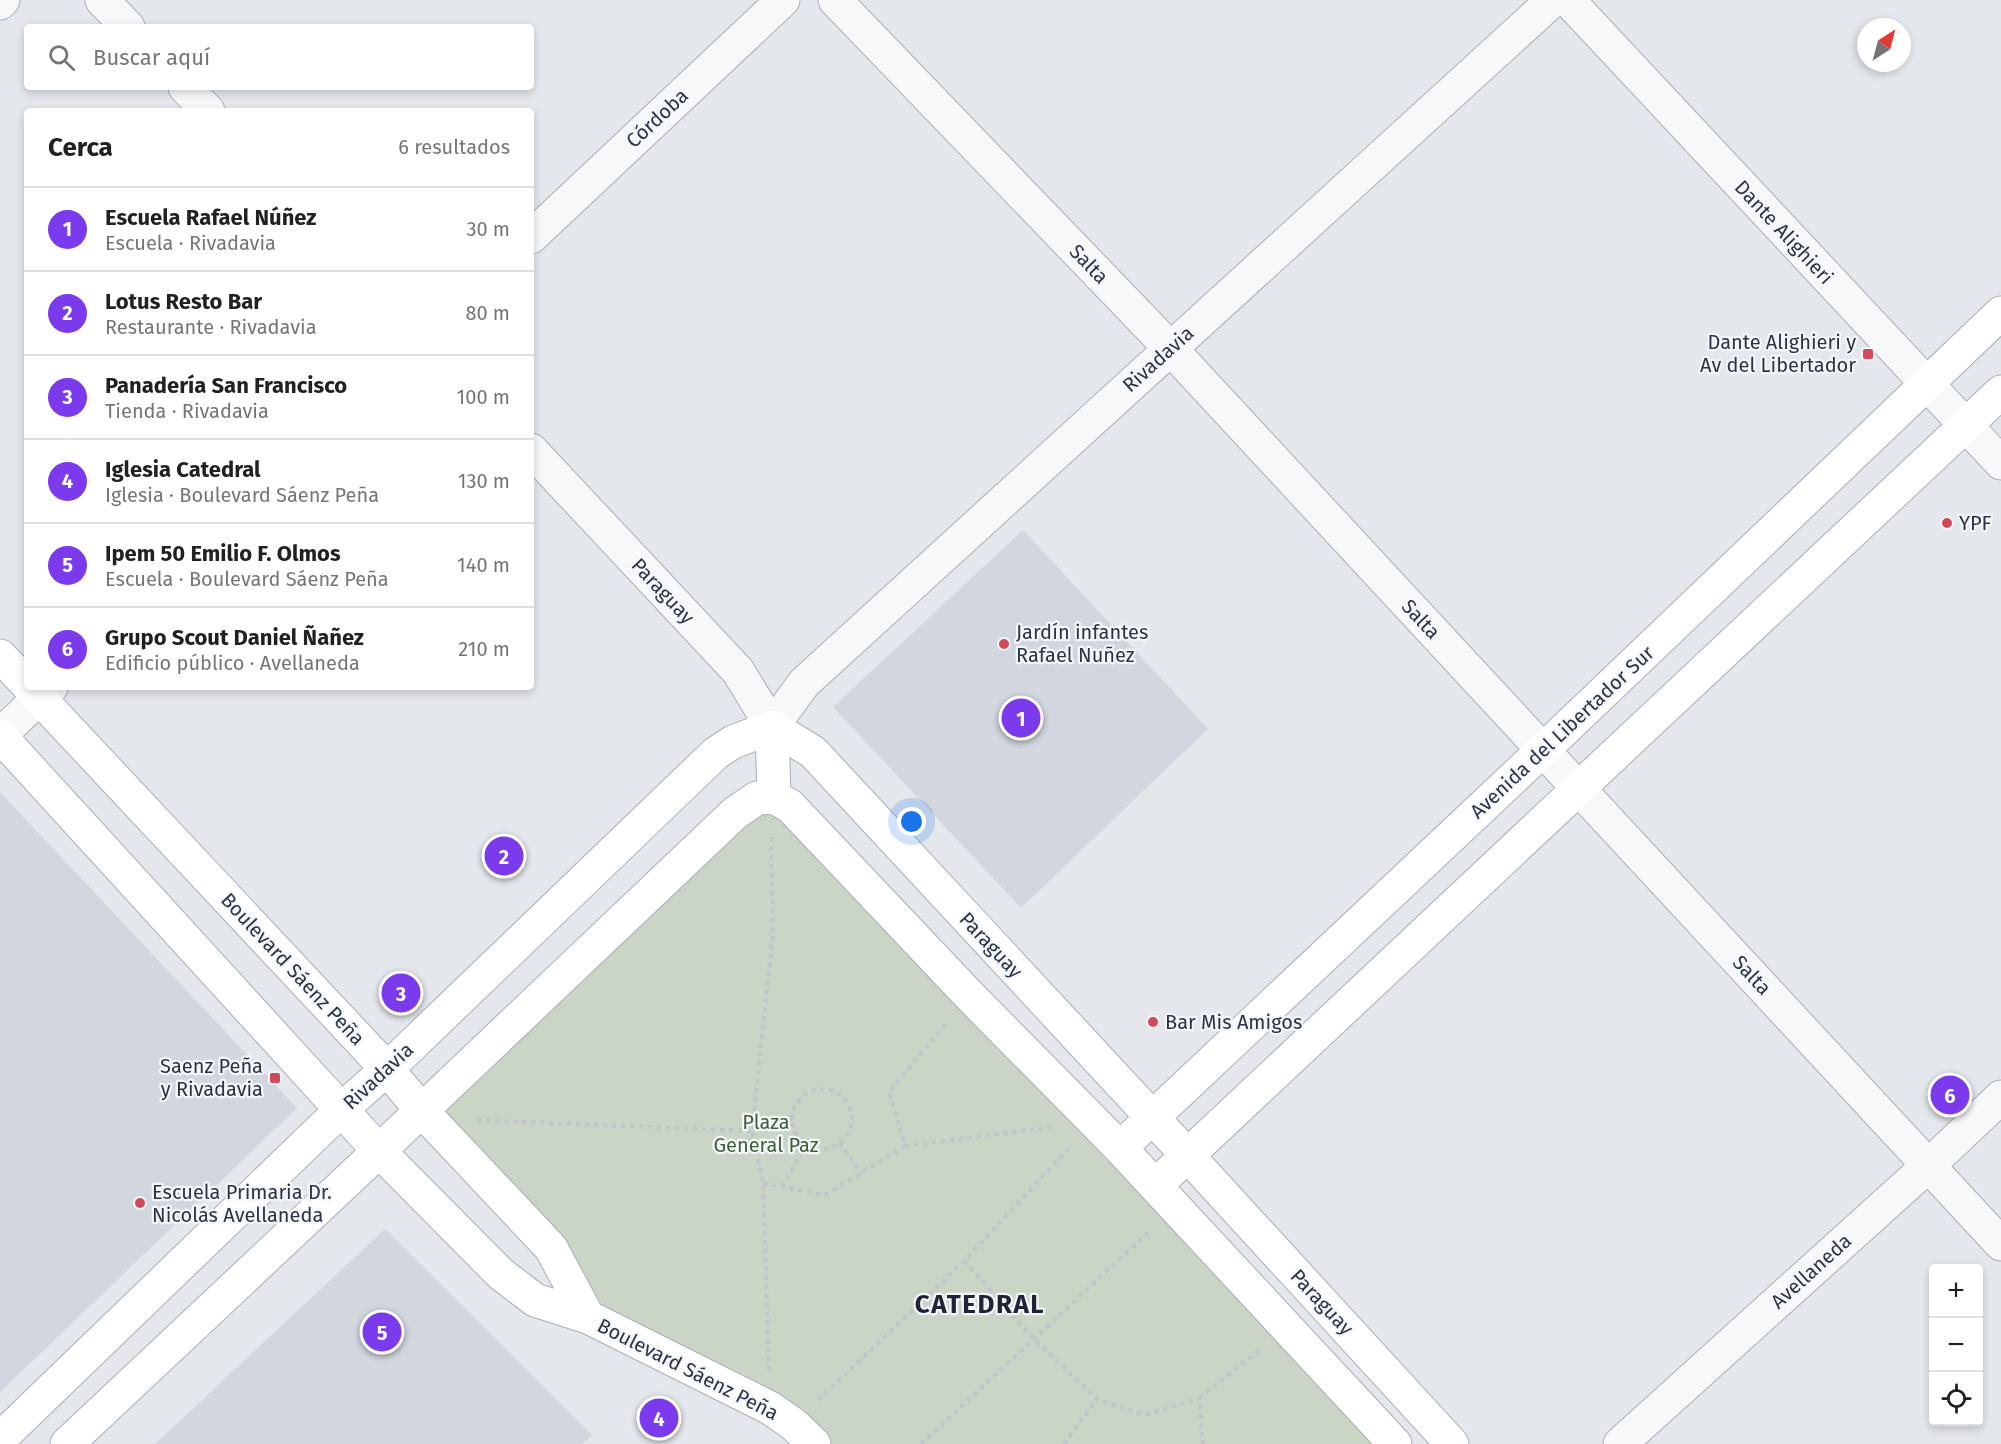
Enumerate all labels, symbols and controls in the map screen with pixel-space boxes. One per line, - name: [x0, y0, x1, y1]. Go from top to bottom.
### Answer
- north arrow: [1857, 18, 1911, 72]
- search box: [24, 24, 534, 90]
- icon: search: [45, 41, 78, 74]
- text: Buscar aquí: [93, 44, 210, 71]
- street label: Córdoba: [621, 83, 693, 153]
- text: Cerca: [48, 132, 113, 163]
- text: 6 resultados: [398, 135, 510, 159]
- street label: Dante Alighieri: [1730, 175, 1838, 289]
- text: Escuela Rafael Núñez: [105, 204, 316, 231]
- text: 1: [63, 217, 72, 241]
- text: 30 m: [466, 217, 510, 241]
- text: Escuela · Rivadavia: [105, 231, 276, 255]
- street label: Salta: [1065, 239, 1113, 289]
- text: Lotus Resto Bar: [105, 288, 262, 315]
- text: 2: [62, 301, 73, 325]
- text: 80 m: [465, 301, 510, 325]
- text: Restaurante · Rivadavia: [105, 315, 317, 339]
- street label: Rivadavia: [1118, 321, 1198, 397]
- place label: Dante Alighieri y Av del Libertador: [1700, 330, 1856, 377]
- marker: Dante Alighieri y Av del Libertador: [1861, 347, 1875, 361]
- text: Panadería San Francisco: [105, 372, 347, 399]
- text: 3: [62, 385, 73, 409]
- text: 100 m: [457, 385, 510, 409]
- text: Tienda · Rivadavia: [105, 399, 269, 423]
- text: Iglesia Catedral: [105, 456, 261, 483]
- text: 4: [62, 469, 73, 493]
- text: 130 m: [458, 469, 510, 493]
- text: Iglesia · Boulevard Sáenz Peña: [105, 483, 379, 507]
- place label: YPF: [1959, 511, 1992, 535]
- marker: YPF: [1940, 516, 1954, 530]
- text: Ipem 50 Emilio F. Olmos: [105, 540, 341, 567]
- text: 5: [62, 553, 73, 577]
- text: 140 m: [457, 553, 510, 577]
- street label: Paraguay: [626, 553, 700, 629]
- text: Escuela · Boulevard Sáenz Peña: [105, 567, 389, 591]
- street label: Salta: [1397, 594, 1445, 644]
- place label: Jardín infantes Rafael Nuñez: [1016, 620, 1148, 667]
- text: Grupo Scout Daniel Ñañez: [105, 624, 364, 651]
- text: 6: [62, 637, 73, 661]
- text: 210 m: [458, 637, 510, 661]
- marker: Jardín infantes Rafael Nuñez: [997, 637, 1011, 651]
- street label: Avenida del Libertador Sur: [1465, 640, 1659, 824]
- text: Edificio público · Avellaneda: [105, 651, 360, 675]
- pin: 1: [1002, 696, 1040, 740]
- your location: [897, 807, 926, 836]
- pin: 2: [484, 834, 524, 878]
- street label: Boulevard Sáenz Peña: [216, 888, 370, 1050]
- street label: Paraguay: [954, 907, 1028, 983]
- street label: Salta: [1728, 950, 1776, 1000]
- pin: 3: [382, 970, 420, 1016]
- place label: Bar Mis Amigos: [1165, 1010, 1302, 1034]
- marker: Bar Mis Amigos: [1146, 1015, 1160, 1029]
- street label: Rivadavia: [338, 1038, 418, 1114]
- place label: Saenz Peña y Rivadavia: [160, 1054, 263, 1101]
- marker: Saenz Peña y Rivadavia: [268, 1071, 282, 1085]
- pin: 6: [1930, 1072, 1970, 1118]
- park label: Plaza General Paz: [713, 1110, 819, 1157]
- place label: Escuela Primaria Dr. Nicolás Avellaneda: [152, 1180, 332, 1227]
- marker: Escuela Primaria Dr. Nicolás Avellaneda: [133, 1196, 147, 1210]
- street label: Avellaneda: [1766, 1229, 1856, 1313]
- street label: Paraguay: [1285, 1264, 1359, 1340]
- map controls: [1929, 1264, 1983, 1426]
- button: +: [1929, 1264, 1983, 1318]
- district label: CATEDRAL: [915, 1289, 1045, 1320]
- pin: 5: [362, 1310, 401, 1354]
- street label: Boulevard Sáenz Peña: [594, 1313, 782, 1425]
- button: −: [1929, 1318, 1983, 1372]
- button: locate: [1929, 1372, 1983, 1426]
- pin: 4: [640, 1396, 678, 1440]

